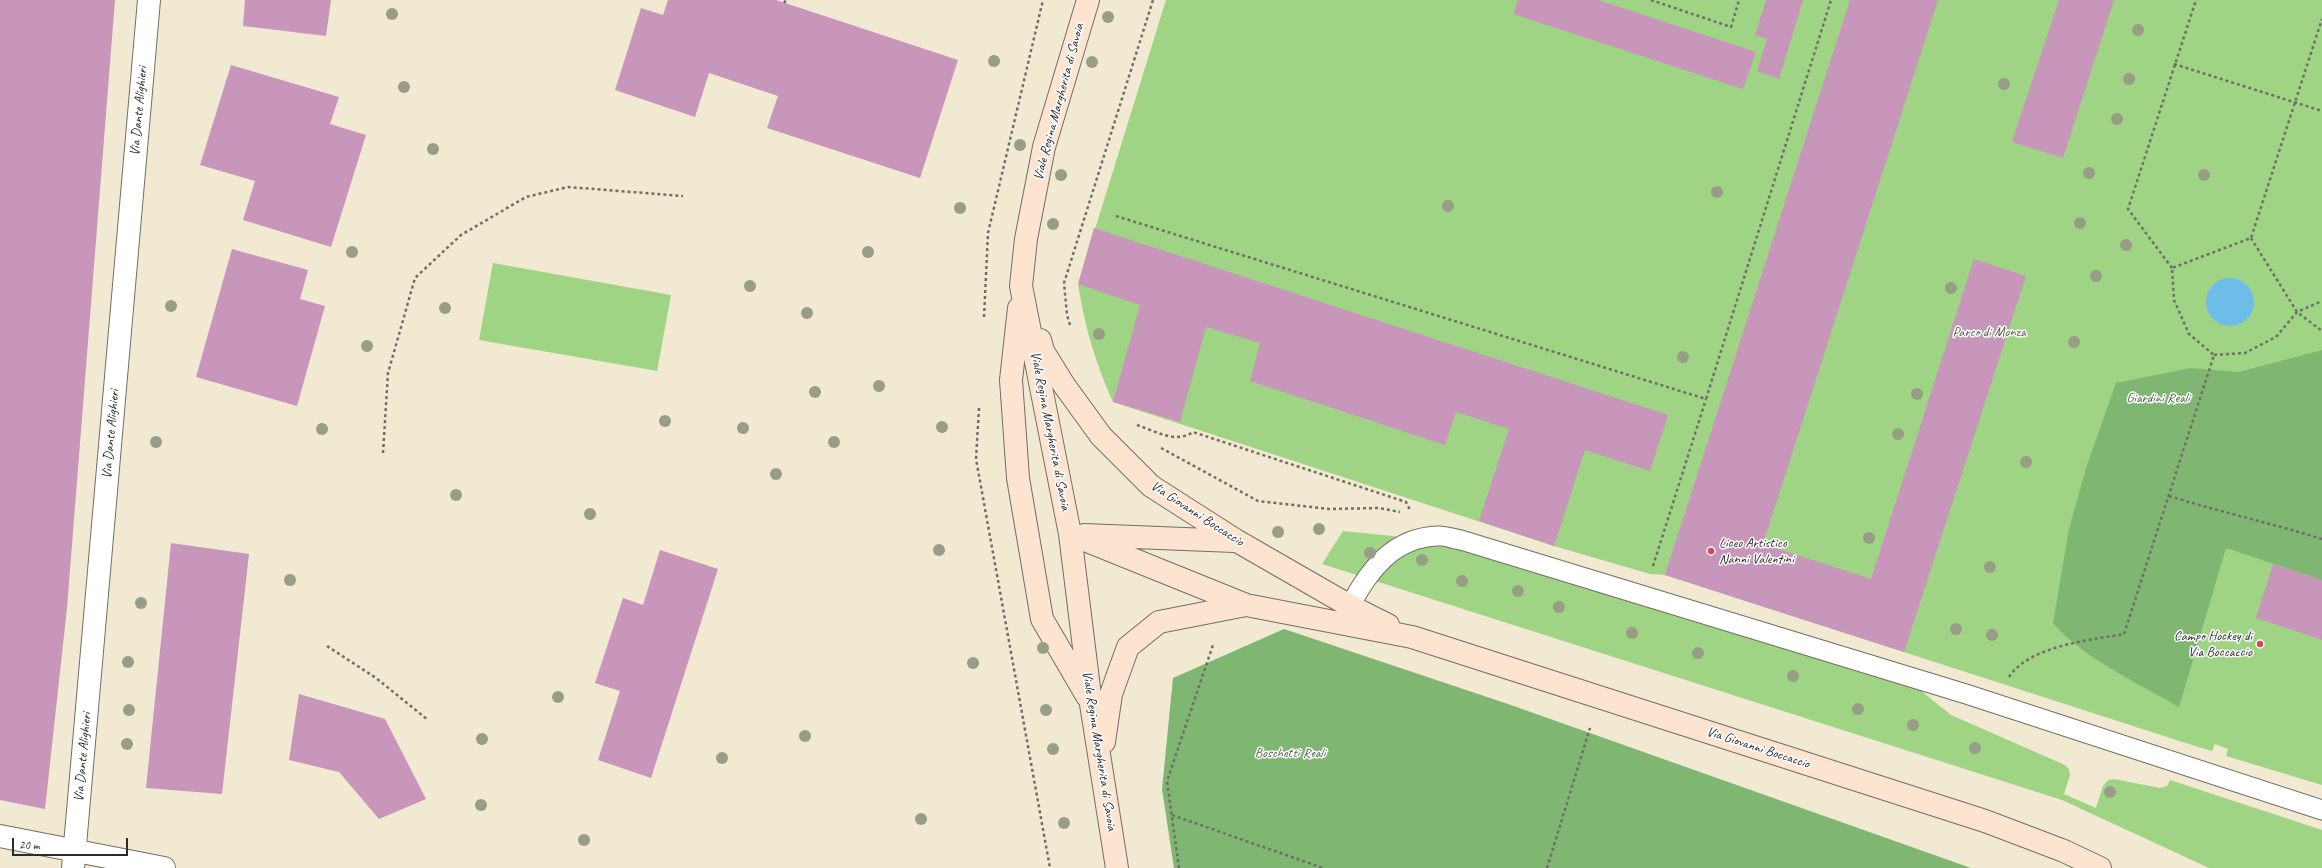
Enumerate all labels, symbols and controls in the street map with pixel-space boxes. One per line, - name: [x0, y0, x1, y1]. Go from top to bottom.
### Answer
- street label: Viale Regina Margherita di Savoia: [1030, 22, 1088, 182]
- street label: Via Dante Alighieri: [127, 66, 151, 156]
- park label: Parco di Monza: [1952, 324, 2026, 340]
- street label: Viale Regina Margherita di Savoia: [1026, 350, 1074, 512]
- street label: Via Dante Alighieri: [99, 389, 123, 479]
- park label: Giardini Reali: [2126, 390, 2190, 406]
- street label: Via Giovanni Boccaccio: [1147, 478, 1247, 550]
- place label: Liceo Artistico Nanni Valentini: [1719, 535, 1794, 568]
- marker: Liceo Artistico Nanni Valentini: [1706, 546, 1716, 556]
- place label: Campo Hockey di Via Boccaccio: [2174, 628, 2252, 660]
- marker: Campo Hockey di Via Boccaccio: [2255, 639, 2265, 649]
- street label: Viale Regina Margherita di Savoia: [1078, 670, 1120, 832]
- street label: Via Dante Alighieri: [71, 712, 95, 802]
- street label: Via Giovanni Boccaccio: [1704, 723, 1812, 773]
- park label: Boschetti Reali: [1255, 745, 1325, 761]
- scale bar: [14, 830, 130, 856]
- text: 20 m: [19, 837, 39, 853]

